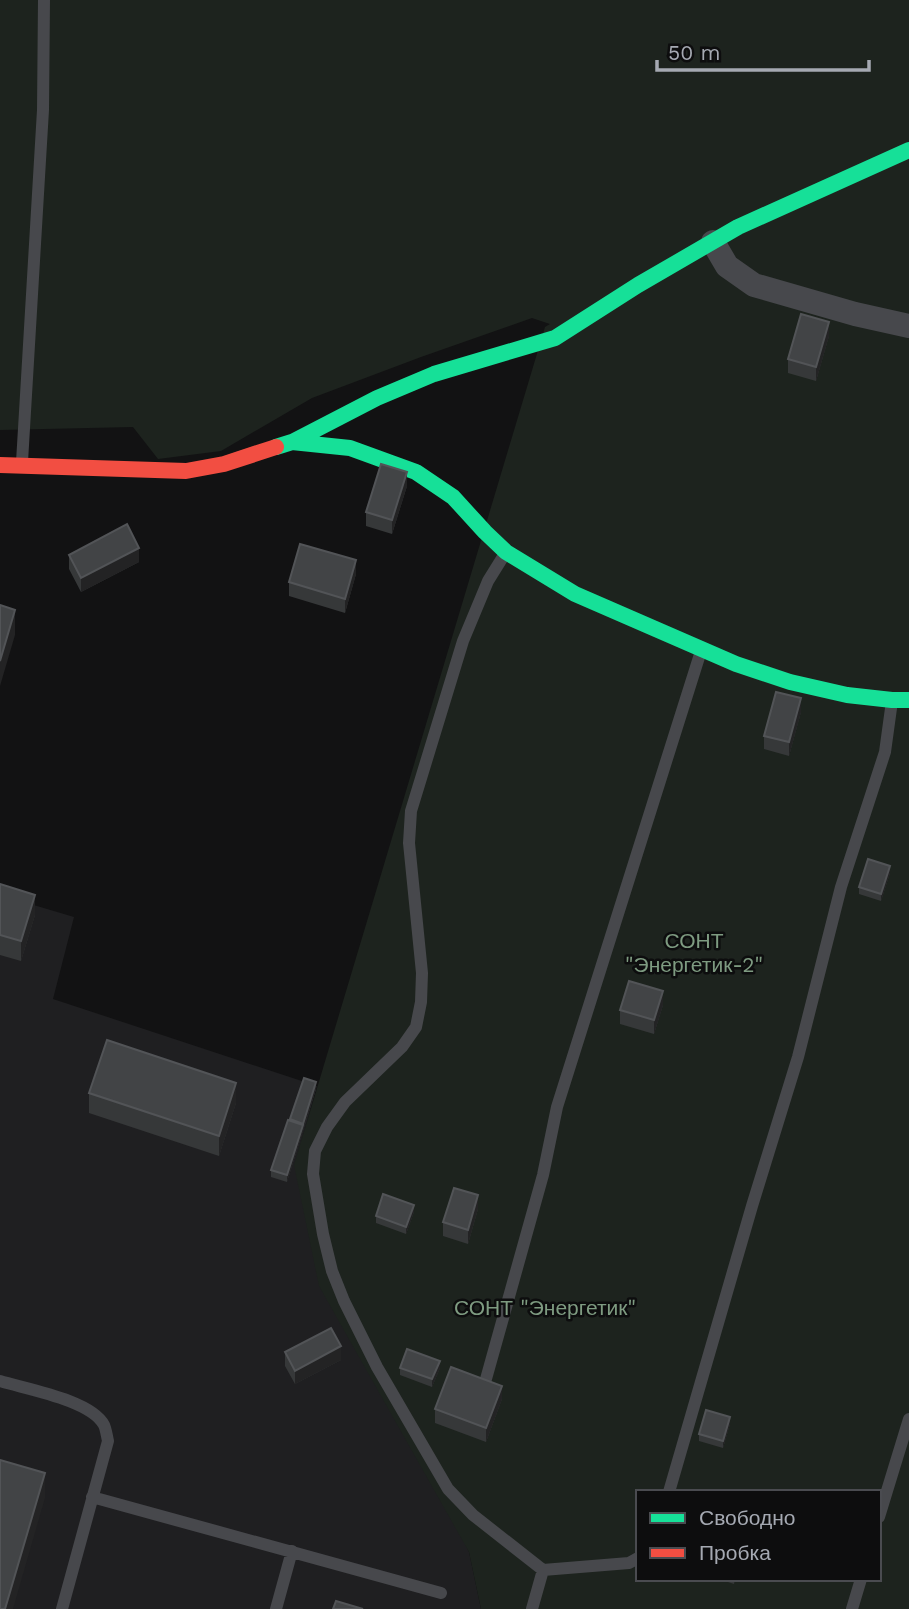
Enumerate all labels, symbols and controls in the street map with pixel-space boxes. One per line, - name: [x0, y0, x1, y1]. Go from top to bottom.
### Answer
- scale bar: [657, 28, 869, 72]
- text: 50 m: [668, 40, 720, 65]
- park label: СОНТ "Энергетик-2": [625, 928, 763, 977]
- park label: СОНТ "Энергетик": [454, 1295, 636, 1320]
- legend: [636, 1490, 881, 1581]
- text: Свободно: [699, 1505, 796, 1530]
- text: Пробка: [699, 1540, 771, 1565]

